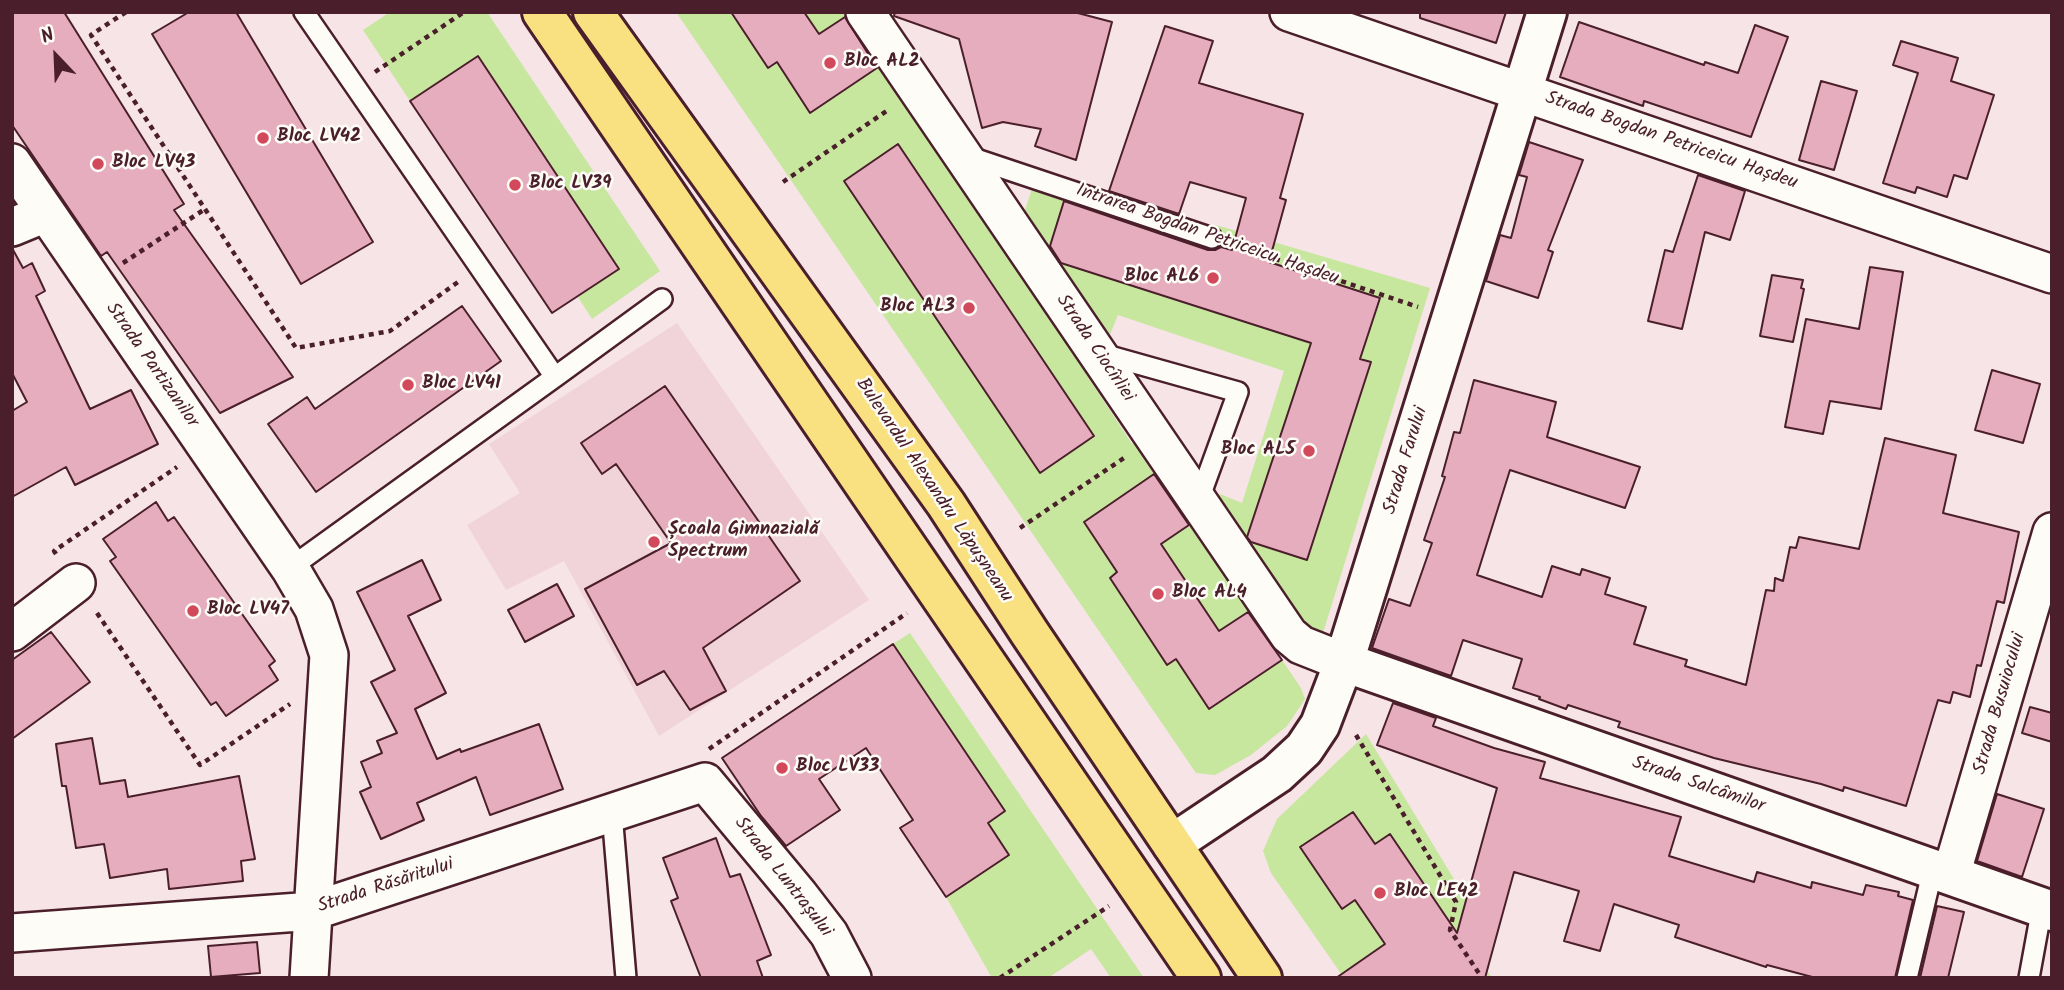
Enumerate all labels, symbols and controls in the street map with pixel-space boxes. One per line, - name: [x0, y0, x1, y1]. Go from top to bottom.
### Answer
- north arrow: [21, 21, 91, 91]
- text: N: [36, 21, 59, 53]
- place label: Bloc AL2: [844, 52, 920, 74]
- marker: Bloc AL2: [822, 55, 838, 71]
- street label: Strada Bogdan Petriceicu Hașdeu: [1542, 88, 1800, 196]
- place label: Bloc LV42: [277, 127, 361, 149]
- marker: Bloc LV42: [255, 130, 271, 146]
- place label: Bloc LV43: [112, 153, 195, 175]
- marker: Bloc LV43: [90, 156, 106, 172]
- place label: Bloc LV39: [529, 174, 612, 196]
- marker: Bloc LV39: [507, 177, 523, 193]
- street label: Intrarea Bogdan Petriceicu Hașdeu: [1073, 180, 1341, 292]
- place label: Bloc AL6: [1124, 267, 1199, 289]
- marker: Bloc AL6: [1205, 270, 1221, 286]
- street label: Strada Ciocîrliei: [1050, 291, 1138, 407]
- place label: Bloc AL3: [880, 297, 955, 319]
- street label: Strada Partizanilor: [99, 299, 203, 433]
- marker: Bloc AL3: [961, 300, 977, 316]
- place label: Bloc LV41: [422, 374, 501, 396]
- street label: Bulevardul Alexandru Lăpușneanu: [849, 375, 1017, 607]
- marker: Bloc LV41: [400, 377, 416, 393]
- street label: Strada Farului: [1380, 404, 1434, 518]
- place label: Bloc AL5: [1221, 440, 1295, 462]
- marker: Bloc AL5: [1301, 443, 1317, 459]
- place label: Școala Gimnazială Spectrum: [668, 520, 819, 564]
- marker: Școala Gimnazială Spectrum: [646, 534, 662, 550]
- place label: Bloc AL4: [1172, 583, 1247, 605]
- marker: Bloc AL4: [1150, 586, 1166, 602]
- place label: Bloc LV47: [207, 600, 289, 622]
- marker: Bloc LV47: [185, 603, 201, 619]
- street label: Strada Busuiocului: [1970, 631, 2032, 777]
- street label: Strada Salcâmilor: [1629, 753, 1767, 819]
- place label: Bloc LV33: [796, 757, 879, 779]
- marker: Bloc LV33: [774, 760, 790, 776]
- street label: Strada Luntrașului: [728, 813, 836, 943]
- street label: Strada Răsăritului: [315, 854, 457, 920]
- place label: Bloc LE42: [1394, 882, 1478, 904]
- marker: Bloc LE42: [1372, 885, 1388, 901]

